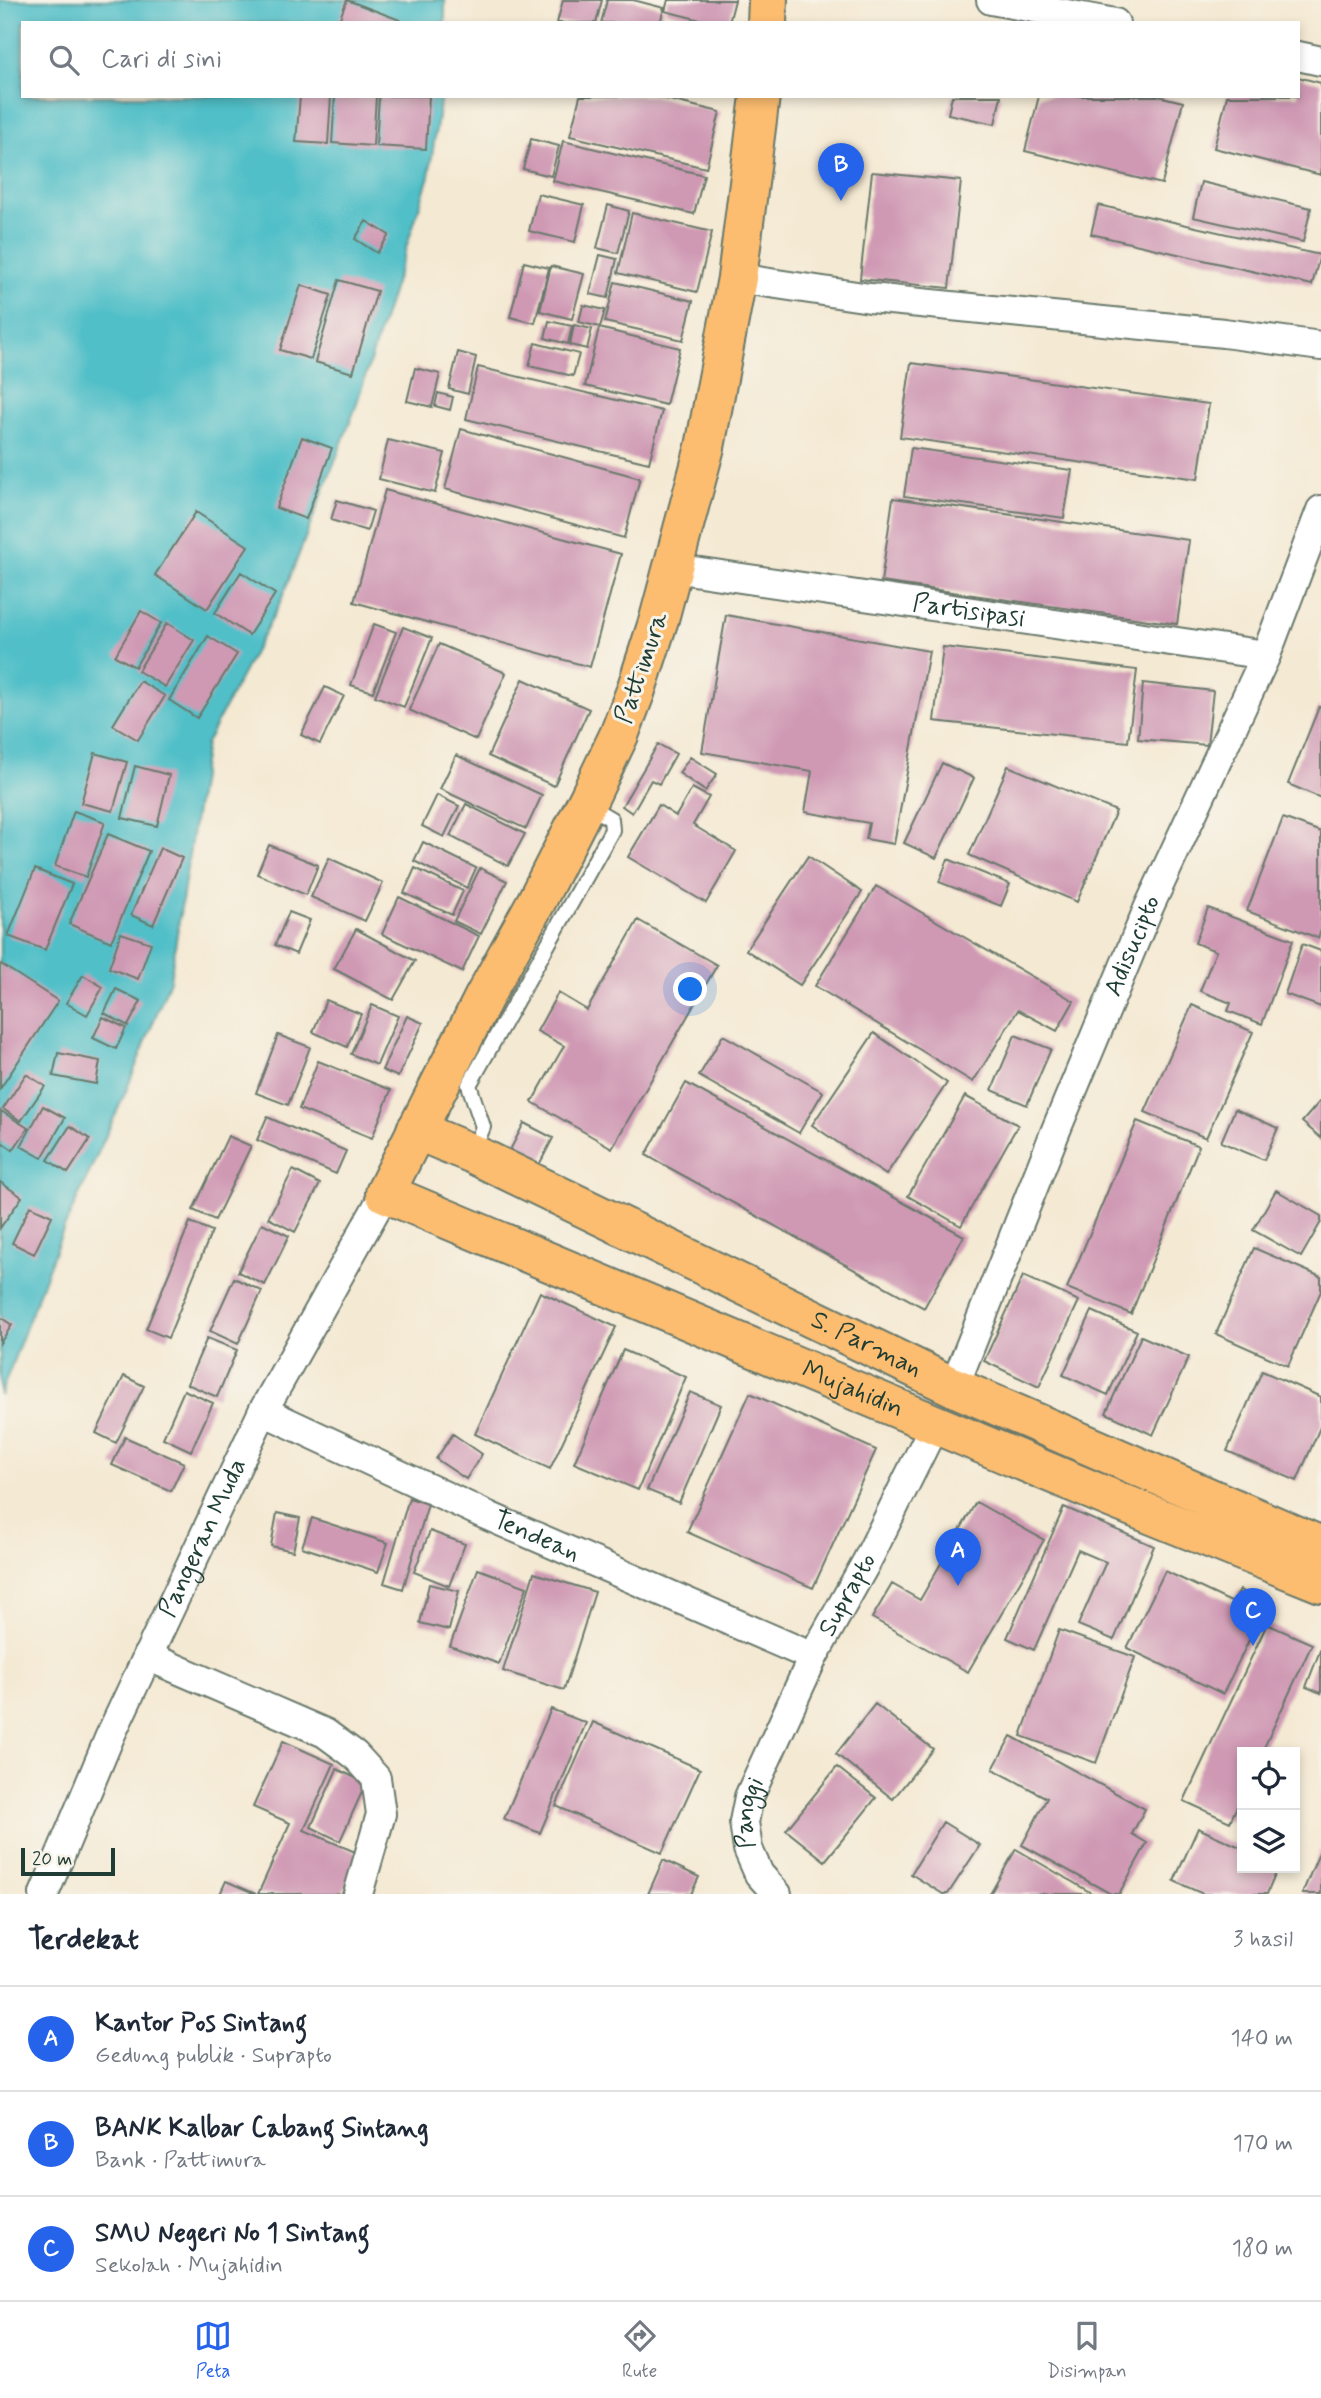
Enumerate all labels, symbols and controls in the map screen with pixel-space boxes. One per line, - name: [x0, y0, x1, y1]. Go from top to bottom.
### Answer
- search box: [21, 21, 1300, 98]
- icon: search: [45, 41, 83, 79]
- text: Cari di sini: [101, 43, 222, 77]
- pin: B: [818, 143, 864, 201]
- street label: Partisipasi: [910, 586, 1027, 636]
- street label: Pattimura: [607, 607, 677, 728]
- street label: Adisucipto: [1096, 890, 1169, 1002]
- your location: [673, 972, 707, 1006]
- street label: S. Parman: [805, 1303, 928, 1386]
- street label: Mujahidin: [797, 1353, 909, 1426]
- street label: Pangeran Muda: [151, 1453, 255, 1623]
- street label: Tendean: [488, 1503, 585, 1571]
- pin: A: [935, 1528, 981, 1586]
- street label: Suprapto: [811, 1548, 885, 1643]
- pin: C: [1230, 1588, 1276, 1646]
- map controls: [1237, 1747, 1300, 1873]
- button: locate: [1237, 1747, 1300, 1810]
- street label: Panggi: [727, 1771, 773, 1851]
- button: layers: [1237, 1810, 1300, 1873]
- scale bar: [21, 1845, 116, 1877]
- text: 20 m: [32, 1847, 72, 1872]
- text: Terdekat: [28, 1920, 139, 1959]
- text: 3 hasil: [1233, 1925, 1293, 1955]
- text: Kantor Pos Sintang: [95, 2007, 307, 2041]
- text: A: [43, 2024, 59, 2054]
- text: 140 m: [1230, 2024, 1293, 2054]
- text: Gedung publik · Suprapto: [95, 2041, 332, 2071]
- text: BANK Kalbar Cabang Sintang: [95, 2112, 429, 2146]
- text: B: [44, 2129, 58, 2159]
- text: 170 m: [1233, 2129, 1293, 2159]
- text: Bank · Pattimura: [95, 2146, 266, 2176]
- text: SMU Negeri No 1 Sintang: [95, 2217, 370, 2251]
- text: C: [43, 2234, 59, 2264]
- text: 180 m: [1232, 2234, 1293, 2264]
- text: Sekolah · Mujahidin: [95, 2251, 283, 2281]
- tab: Peta: [194, 2317, 232, 2384]
- tab: Rute: [621, 2317, 659, 2384]
- tab: Disimpan: [1047, 2317, 1127, 2384]

